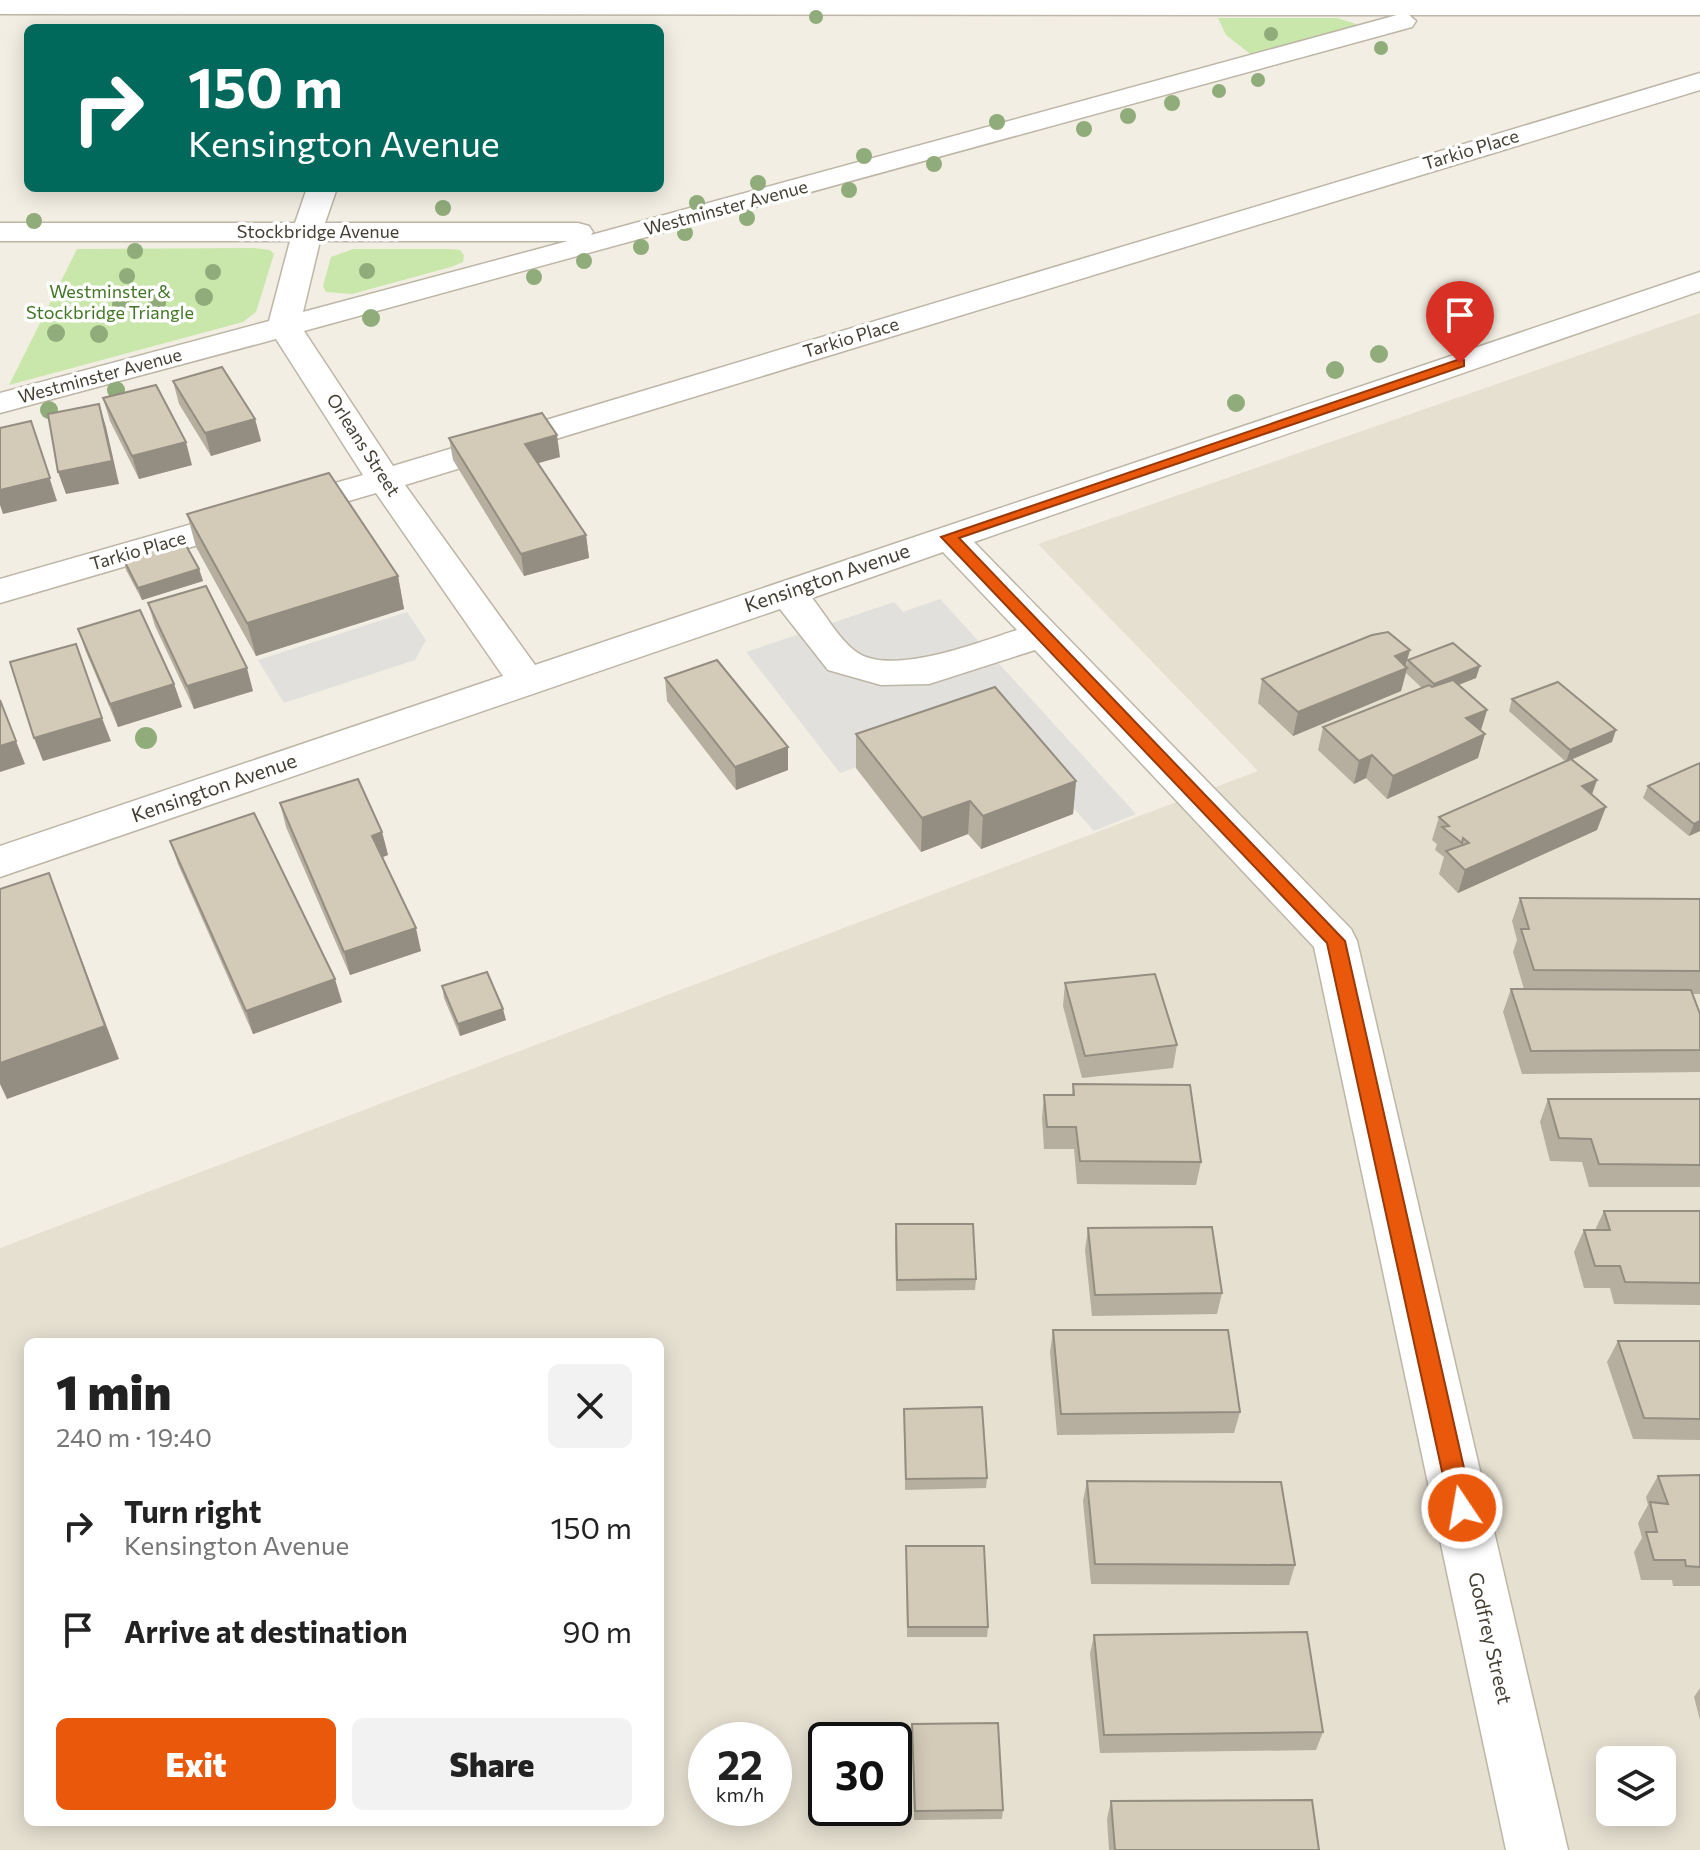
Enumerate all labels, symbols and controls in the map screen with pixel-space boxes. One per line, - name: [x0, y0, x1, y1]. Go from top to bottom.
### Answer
- text: 150 m: [188, 51, 343, 120]
- icon: right: [56, 56, 160, 160]
- text: Kensington Avenue: [188, 120, 500, 164]
- street label: Tarkio Place: [1420, 124, 1521, 174]
- street label: Westminster Avenue: [642, 175, 810, 239]
- street label: Stockbridge Avenue: [237, 220, 399, 242]
- park label: Westminster & Stockbridge Triangle: [26, 280, 194, 323]
- pin: [1426, 281, 1494, 363]
- icon: arrive: [1438, 293, 1482, 337]
- street label: Tarkio Place: [800, 312, 901, 362]
- street label: Westminster Avenue: [16, 343, 184, 407]
- street label: Orleans Street: [322, 389, 405, 500]
- street label: Tarkio Place: [87, 526, 188, 574]
- street label: Kensington Avenue: [741, 538, 912, 617]
- street label: Kensington Avenue: [128, 748, 299, 827]
- text: 1 min: [56, 1361, 171, 1420]
- button: close: [548, 1364, 632, 1448]
- text: 240 m · 19:40: [56, 1421, 212, 1452]
- position arrow: [1420, 1466, 1504, 1550]
- text: Turn right: [124, 1492, 261, 1529]
- icon: right: [56, 1504, 100, 1548]
- text: 150 m: [550, 1508, 632, 1545]
- text: Kensington Avenue: [124, 1529, 349, 1560]
- street label: Godfrey Street: [1464, 1569, 1518, 1706]
- icon: arrive: [56, 1608, 100, 1652]
- text: Arrive at destination: [124, 1612, 408, 1649]
- text: 90 m: [562, 1612, 632, 1649]
- button: Exit: [56, 1718, 336, 1810]
- button: Share: [352, 1718, 632, 1810]
- speed limit sign: 30: [808, 1722, 912, 1826]
- text: 22: [717, 1739, 763, 1788]
- map controls: [1596, 1746, 1676, 1826]
- button: layers: [1596, 1746, 1676, 1826]
- text: km/h: [716, 1782, 764, 1806]

